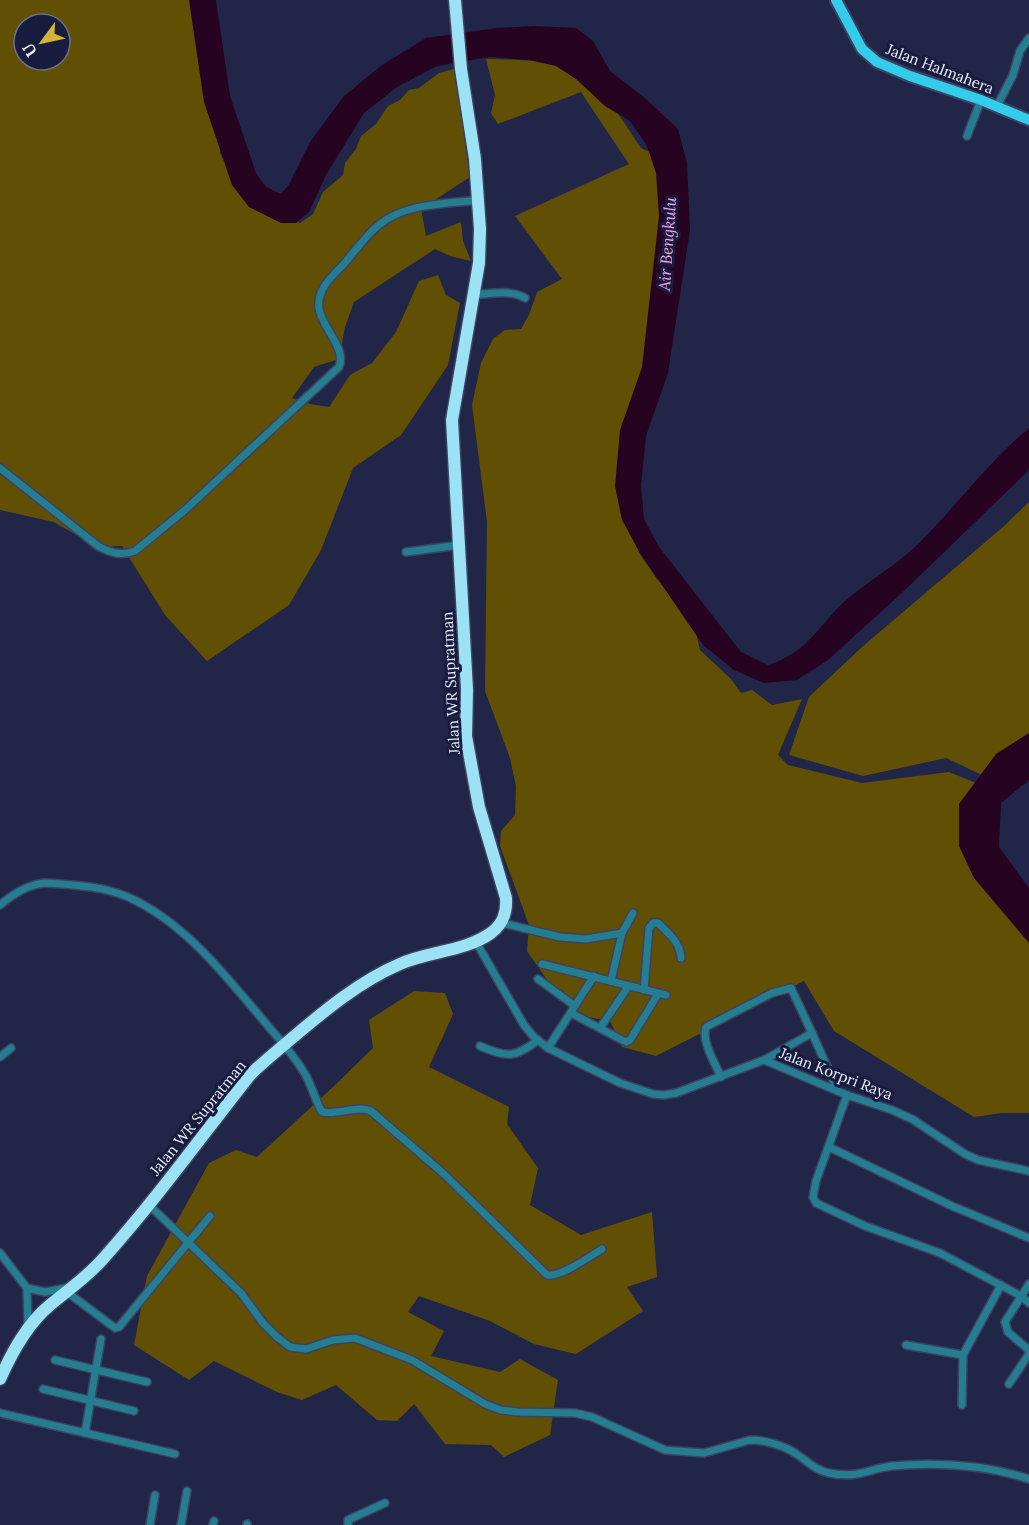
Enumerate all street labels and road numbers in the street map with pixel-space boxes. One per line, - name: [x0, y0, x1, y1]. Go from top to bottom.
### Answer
- street label: Jalan Halmahera: [883, 39, 997, 98]
- street label: Jalan WR Supratman: [437, 611, 464, 756]
- street label: Jalan Korpri Raya: [776, 1043, 896, 1104]
- street label: Jalan WR Supratman: [145, 1056, 250, 1180]

